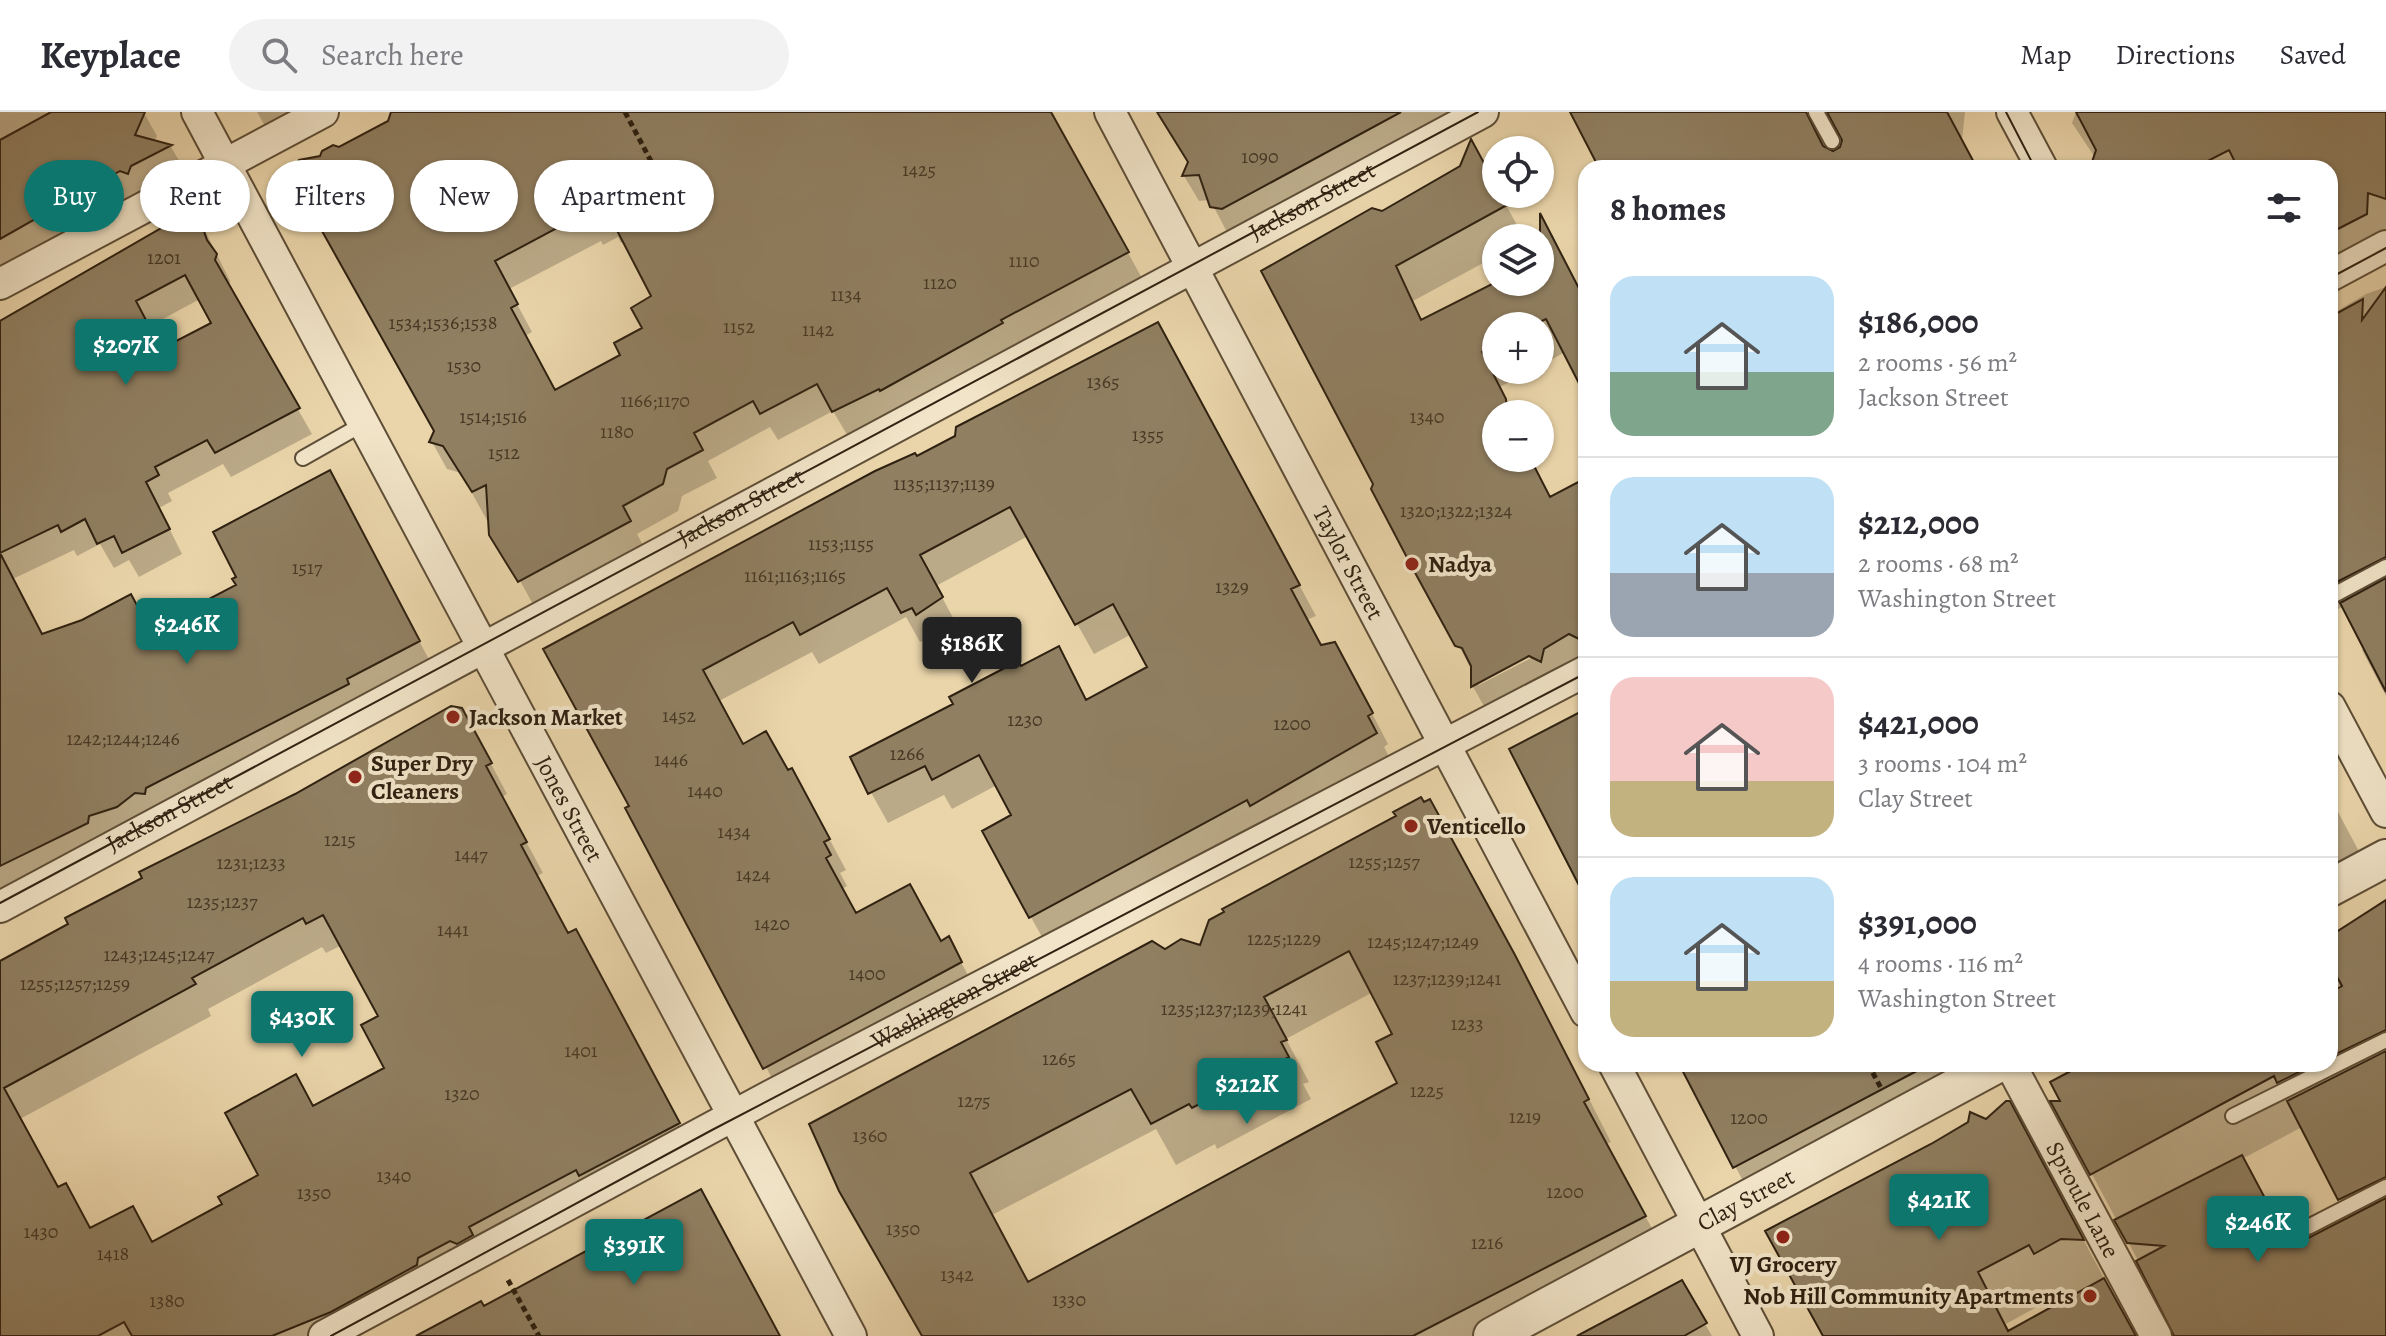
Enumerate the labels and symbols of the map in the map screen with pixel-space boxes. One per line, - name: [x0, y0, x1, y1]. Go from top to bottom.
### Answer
- house number: 1090: [1241, 143, 1279, 170]
- street label: Jackson Street: [1243, 154, 1381, 248]
- house number: 1425: [902, 156, 936, 183]
- house number: 1201: [147, 244, 181, 271]
- house number: 1110: [1008, 247, 1040, 274]
- house number: 1120: [923, 269, 957, 296]
- house number: 1134: [830, 281, 862, 308]
- house number: 1534;1536;1538: [389, 309, 497, 336]
- house number: 1152: [723, 313, 755, 340]
- house number: 1142: [802, 316, 835, 343]
- pin: $207K: [70, 319, 182, 387]
- house number: 1530: [447, 352, 481, 379]
- house number: 1365: [1087, 368, 1120, 395]
- house number: 1166;1170: [620, 387, 690, 414]
- house number: 1514;1516: [459, 403, 527, 430]
- house number: 1340: [1410, 403, 1444, 430]
- house number: 1180: [600, 418, 634, 445]
- house number: 1355: [1132, 421, 1164, 448]
- house number: 1512: [488, 439, 520, 466]
- street label: Jackson Street: [672, 460, 810, 554]
- house number: 1135;1137;1139: [893, 470, 995, 497]
- house number: 1320;1322;1324: [1400, 497, 1512, 524]
- street label: Taylor Street: [1305, 500, 1392, 625]
- house number: 1153;1155: [808, 530, 874, 557]
- place label: Nadya: [1428, 548, 1492, 580]
- house number: 1517: [292, 554, 323, 581]
- marker: Nadya: [1403, 555, 1421, 573]
- house number: 1161;1163;1165: [744, 562, 846, 589]
- house number: 1329: [1215, 573, 1249, 600]
- pin: $246K: [131, 598, 243, 666]
- pin: $186K: [916, 617, 1028, 685]
- place label: Jackson Market: [469, 701, 623, 733]
- house number: 1452: [662, 702, 697, 729]
- house number: 1230: [1007, 706, 1043, 733]
- marker: Jackson Market: [444, 708, 462, 726]
- house number: 1200: [1273, 710, 1311, 737]
- house number: 1242;1244;1246: [66, 725, 180, 752]
- house number: 1266: [890, 740, 924, 767]
- house number: 1446: [654, 746, 688, 773]
- place label: Super Dry Cleaners: [371, 747, 474, 807]
- street label: Jones Street: [528, 750, 611, 868]
- street label: Jackson Street: [100, 765, 238, 859]
- marker: Super Dry Cleaners: [346, 768, 364, 786]
- house number: 1440: [687, 777, 723, 804]
- place label: Venticello: [1426, 810, 1526, 842]
- marker: Venticello: [1402, 817, 1420, 835]
- house number: 1434: [717, 818, 751, 845]
- house number: 1215: [324, 826, 356, 853]
- house number: 1447: [454, 841, 488, 868]
- house number: 1255;1257: [1348, 848, 1420, 875]
- house number: 1231;1233: [216, 849, 286, 876]
- house number: 1424: [736, 861, 770, 888]
- house number: 1235;1237: [186, 888, 258, 915]
- house number: 1420: [754, 910, 790, 937]
- house number: 1441: [437, 916, 469, 943]
- house number: 1225;1229: [1247, 925, 1321, 952]
- house number: 1245;1247;1249: [1367, 928, 1479, 955]
- house number: 1243;1245;1247: [103, 941, 215, 968]
- street label: Washington Street: [865, 944, 1043, 1057]
- house number: 1400: [848, 960, 886, 987]
- house number: 1237;1239;1241: [1393, 965, 1501, 992]
- house number: 1255;1257;1259: [20, 970, 130, 997]
- pin: $430K: [246, 991, 358, 1059]
- house number: 1235;1237;1239;1241: [1161, 995, 1307, 1022]
- house number: 1233: [1451, 1010, 1483, 1037]
- house number: 1401: [564, 1037, 598, 1064]
- house number: 1265: [1042, 1045, 1076, 1072]
- pin: $212K: [1191, 1058, 1303, 1126]
- house number: 1225: [1410, 1077, 1444, 1104]
- house number: 1320: [444, 1080, 480, 1107]
- house number: 1275: [957, 1087, 991, 1114]
- house number: 1219: [1509, 1103, 1541, 1130]
- house number: 1200: [1730, 1104, 1768, 1131]
- house number: 1360: [852, 1122, 888, 1149]
- street label: Sproule Lane: [2038, 1136, 2127, 1264]
- street label: Clay Street: [1691, 1160, 1800, 1239]
- house number: 1340: [377, 1162, 411, 1189]
- pin: $421K: [1883, 1174, 1995, 1242]
- house number: 1200: [1546, 1178, 1584, 1205]
- house number: 1350: [297, 1179, 331, 1206]
- pin: $246K: [2202, 1196, 2314, 1264]
- house number: 1350: [886, 1215, 920, 1242]
- house number: 1430: [24, 1218, 58, 1245]
- pin: $391K: [578, 1219, 690, 1287]
- marker: VJ Grocery: [1774, 1228, 1792, 1246]
- house number: 1216: [1471, 1229, 1503, 1256]
- house number: 1418: [97, 1240, 129, 1267]
- place label: VJ Grocery: [1729, 1248, 1837, 1280]
- house number: 1342: [940, 1261, 974, 1288]
- place label: Nob Hill Community Apartments: [1743, 1280, 2074, 1312]
- house number: 1330: [1052, 1286, 1086, 1313]
- house number: 1380: [149, 1287, 185, 1314]
- marker: Nob Hill Community Apartments: [2081, 1287, 2099, 1305]

